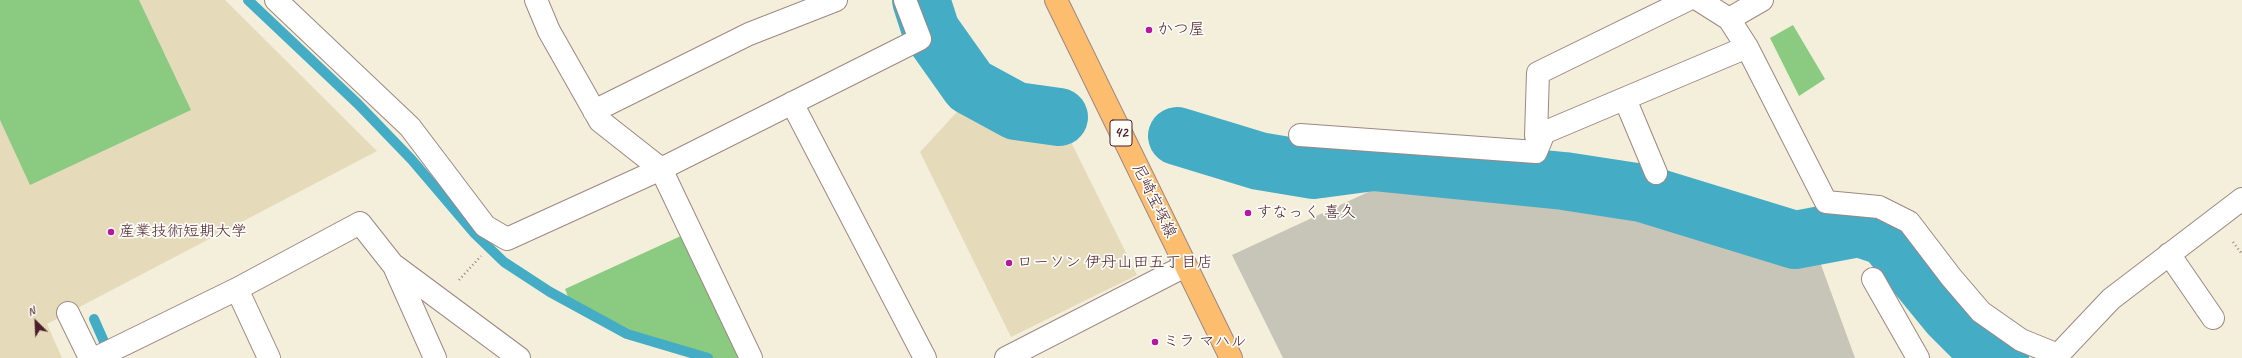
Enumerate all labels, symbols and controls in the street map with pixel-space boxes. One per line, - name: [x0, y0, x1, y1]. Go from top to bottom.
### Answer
- place label: かつ屋: [1157, 20, 1205, 40]
- marker: かつ屋: [1144, 25, 1154, 35]
- road number: 42: [1110, 120, 1132, 146]
- street label: 尼崎宝塚線: [1128, 161, 1180, 241]
- place label: すなっく 喜久: [1256, 203, 1356, 223]
- marker: すなっく 喜久: [1243, 208, 1253, 218]
- place label: 産業技術短期大学: [119, 222, 247, 242]
- marker: 産業技術短期大学: [106, 227, 116, 237]
- place label: ローソン 伊丹山田五丁目店: [1017, 253, 1213, 273]
- marker: ローソン 伊丹山田五丁目店: [1004, 258, 1014, 268]
- north arrow: [16, 302, 56, 342]
- text: N: [25, 303, 37, 319]
- place label: ミラ マハル: [1163, 332, 1247, 352]
- marker: ミラ マハル: [1150, 337, 1160, 347]

